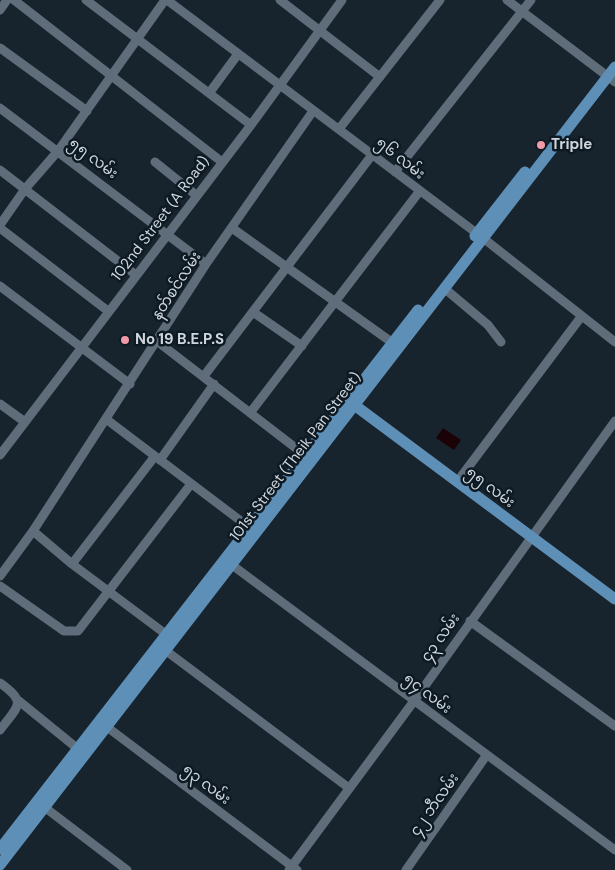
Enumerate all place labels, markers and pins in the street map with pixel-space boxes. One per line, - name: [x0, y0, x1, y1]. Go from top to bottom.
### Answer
- place label: Triple: [551, 136, 592, 154]
- marker: Triple: [535, 139, 547, 151]
- place label: No 19 B.E.P.S: [135, 331, 224, 349]
- marker: No 19 B.E.P.S: [119, 334, 131, 346]

